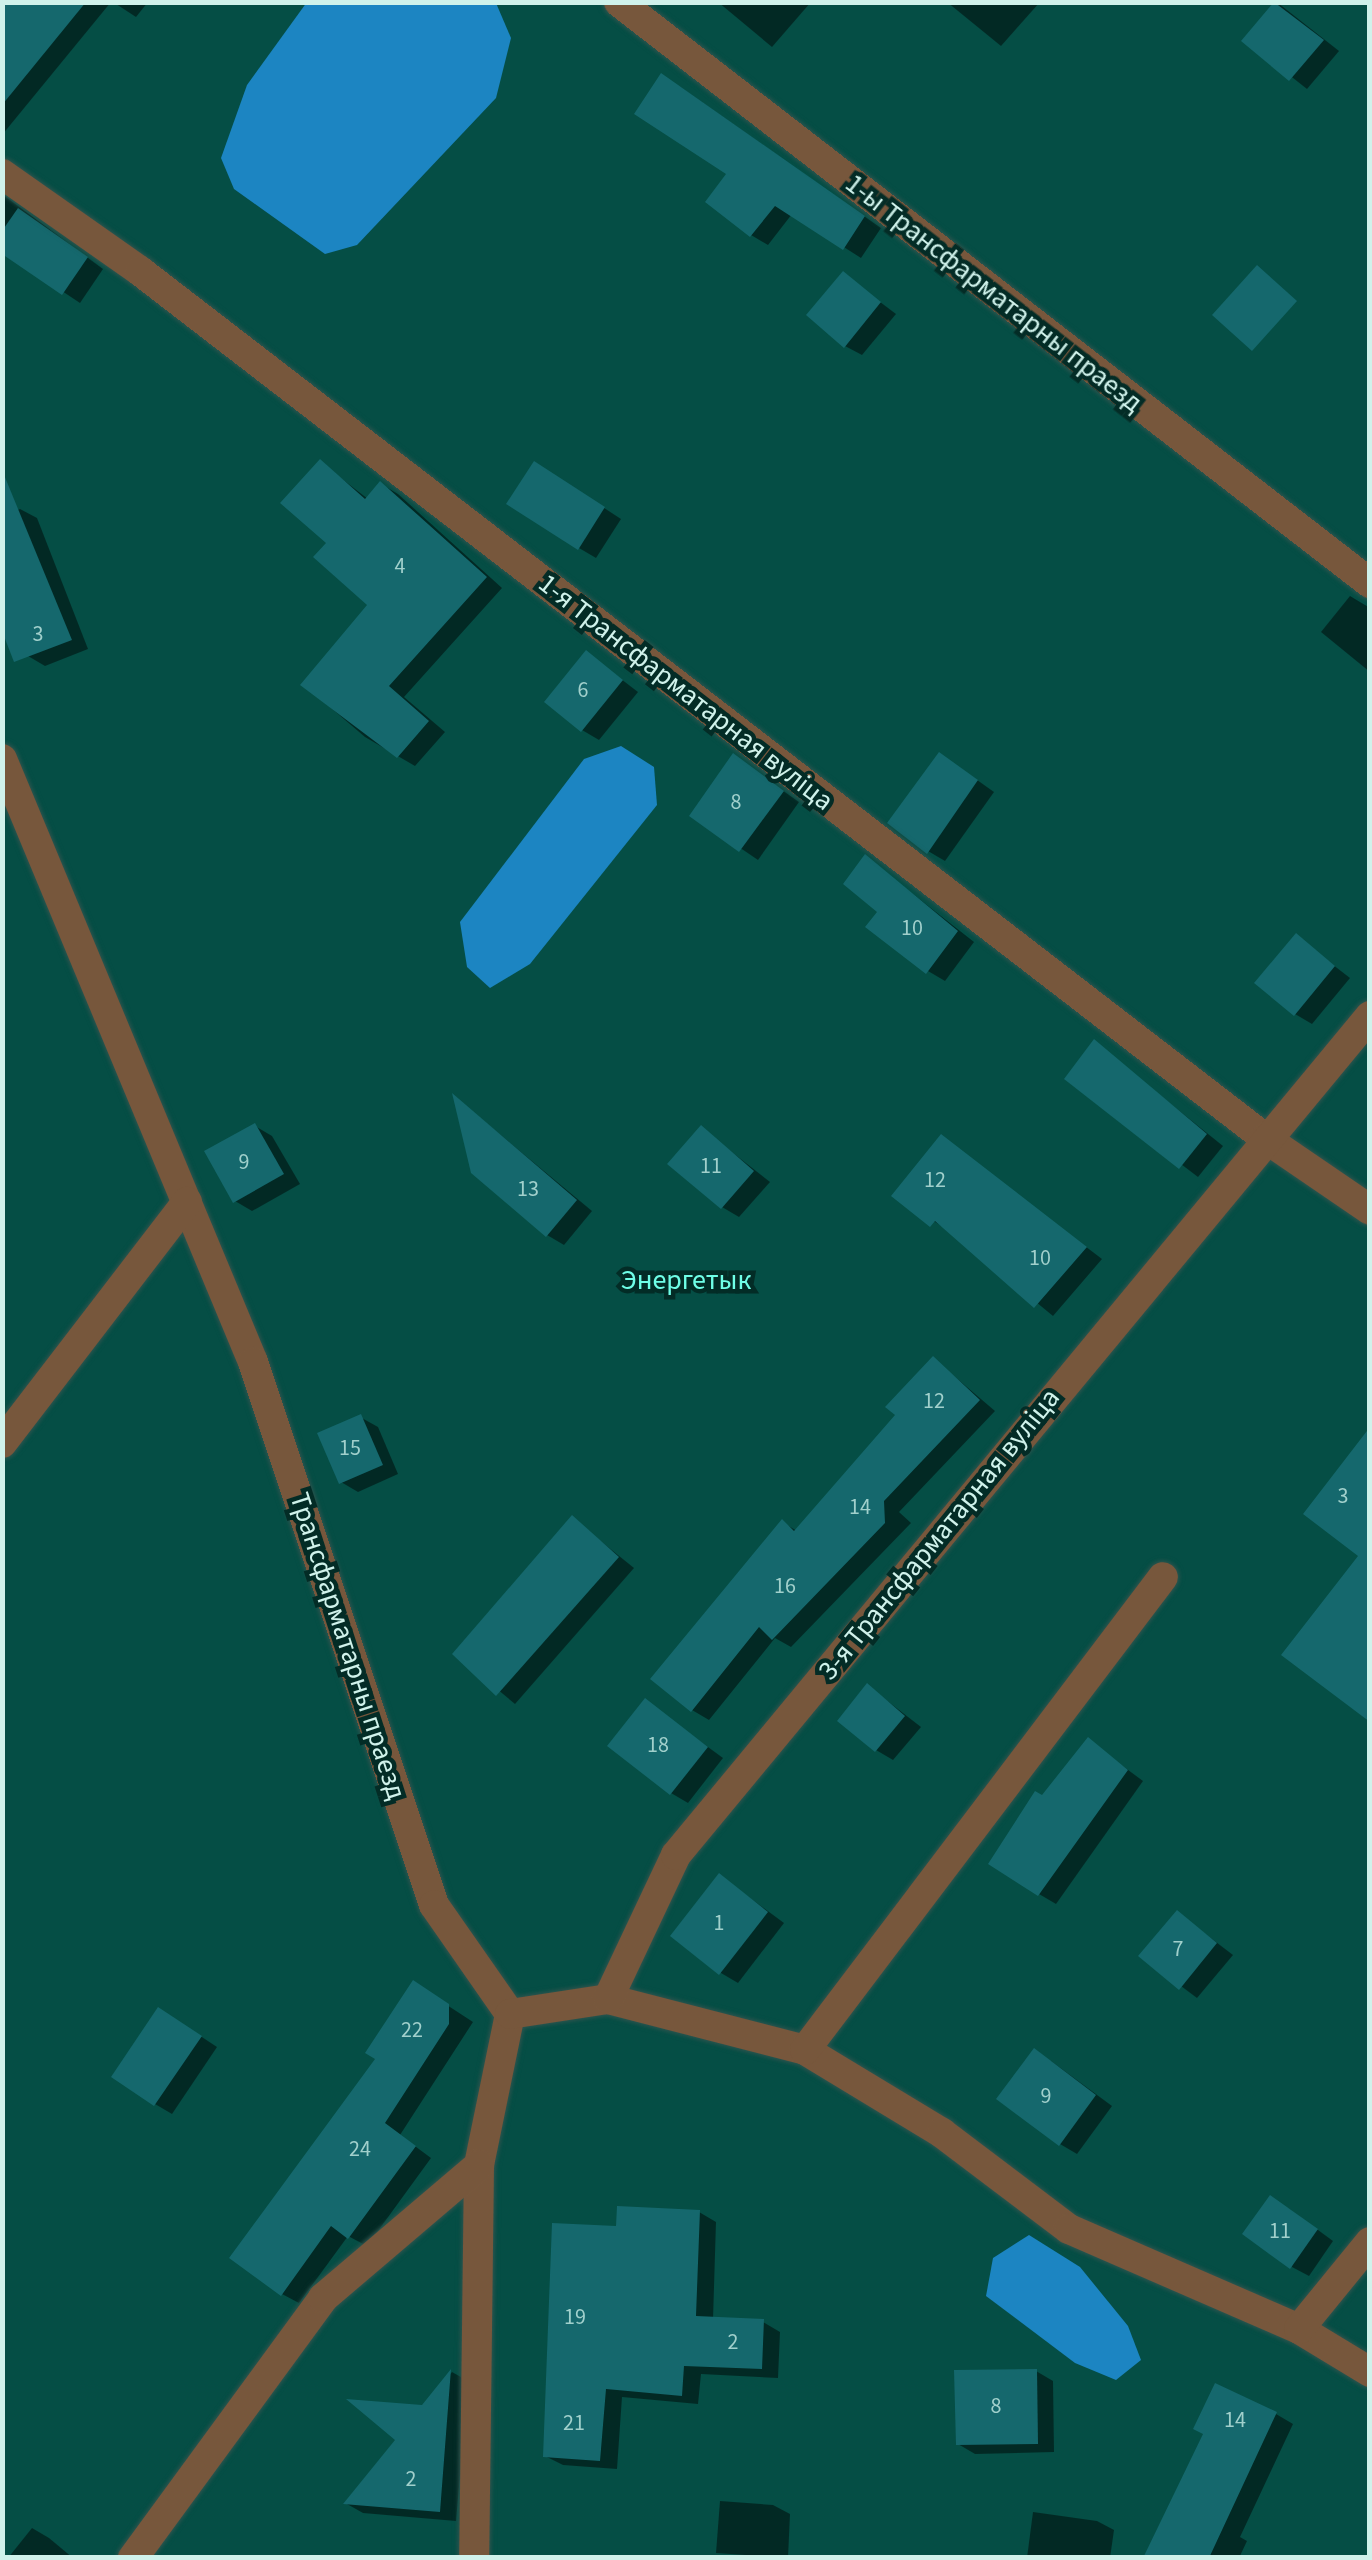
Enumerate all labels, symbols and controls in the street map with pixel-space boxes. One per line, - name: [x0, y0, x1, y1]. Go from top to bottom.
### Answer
- street label: 1-ы Трансфарматарны праезд: [839, 167, 1149, 419]
- house number: 4: [395, 554, 405, 580]
- street label: 1-я Трансфарматарная вуліца: [532, 566, 840, 818]
- house number: 3: [33, 622, 43, 648]
- house number: 6: [578, 678, 588, 704]
- house number: 8: [731, 790, 741, 816]
- house number: 10: [901, 916, 923, 942]
- house number: 9: [239, 1150, 249, 1176]
- house number: 11: [700, 1154, 722, 1180]
- house number: 12: [924, 1168, 946, 1194]
- house number: 13: [517, 1177, 539, 1203]
- house number: 10: [1029, 1246, 1051, 1272]
- park label: Энергетык: [621, 1263, 751, 1297]
- street label: 3-я Трансфарматарная вуліца: [811, 1382, 1067, 1686]
- house number: 12: [923, 1389, 945, 1415]
- house number: 15: [339, 1436, 361, 1462]
- house number: 3: [1338, 1484, 1348, 1510]
- street label: Трансфарматарны праезд: [282, 1488, 414, 1804]
- house number: 14: [849, 1495, 871, 1521]
- house number: 16: [774, 1574, 796, 1600]
- house number: 18: [647, 1733, 669, 1759]
- house number: 1: [714, 1911, 724, 1937]
- house number: 7: [1173, 1937, 1183, 1963]
- house number: 22: [401, 2018, 423, 2044]
- house number: 9: [1041, 2084, 1051, 2110]
- house number: 24: [349, 2137, 371, 2163]
- house number: 11: [1269, 2219, 1291, 2245]
- house number: 19: [564, 2305, 586, 2331]
- house number: 2: [728, 2330, 738, 2356]
- house number: 8: [991, 2394, 1001, 2420]
- house number: 14: [1224, 2408, 1246, 2434]
- house number: 21: [563, 2411, 585, 2437]
- house number: 2: [406, 2467, 416, 2493]

